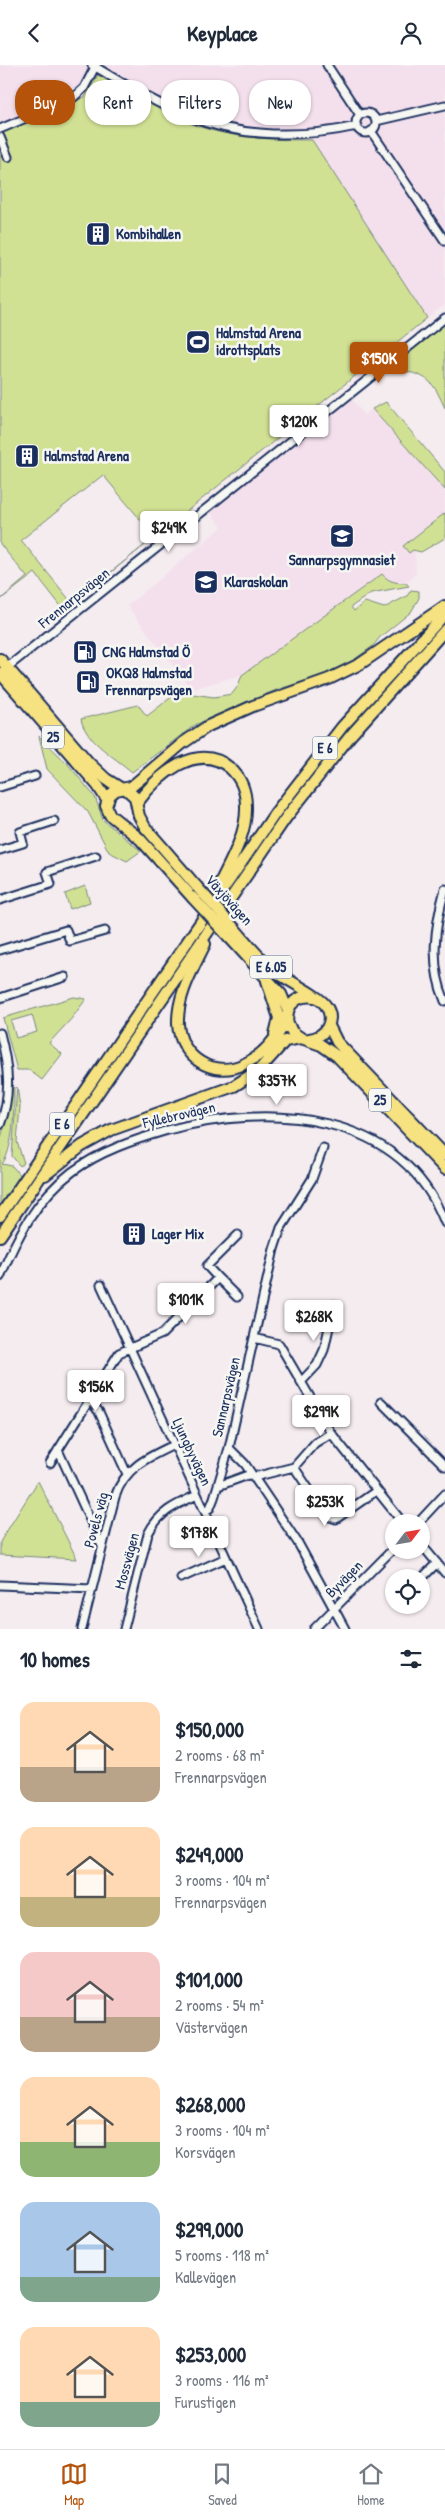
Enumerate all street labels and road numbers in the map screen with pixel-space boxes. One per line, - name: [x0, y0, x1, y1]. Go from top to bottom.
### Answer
- street label: Frennarpsvägen: [33, 562, 114, 633]
- road number: 25: [42, 725, 64, 749]
- road number: E 6: [312, 736, 338, 759]
- street label: Växjövägen: [201, 870, 258, 930]
- road number: E 6.05: [250, 955, 292, 979]
- road number: 25: [369, 1089, 391, 1111]
- street label: Fyllebrovägen: [140, 1096, 217, 1133]
- road number: E 6: [50, 1113, 74, 1135]
- street label: Sannarpsvägen: [206, 1355, 245, 1439]
- street label: Ljungbyvägen: [168, 1415, 217, 1489]
- street label: Povels väg: [78, 1489, 113, 1550]
- street label: Mossvägen: [109, 1530, 144, 1592]
- street label: Byvägen: [320, 1555, 367, 1602]

